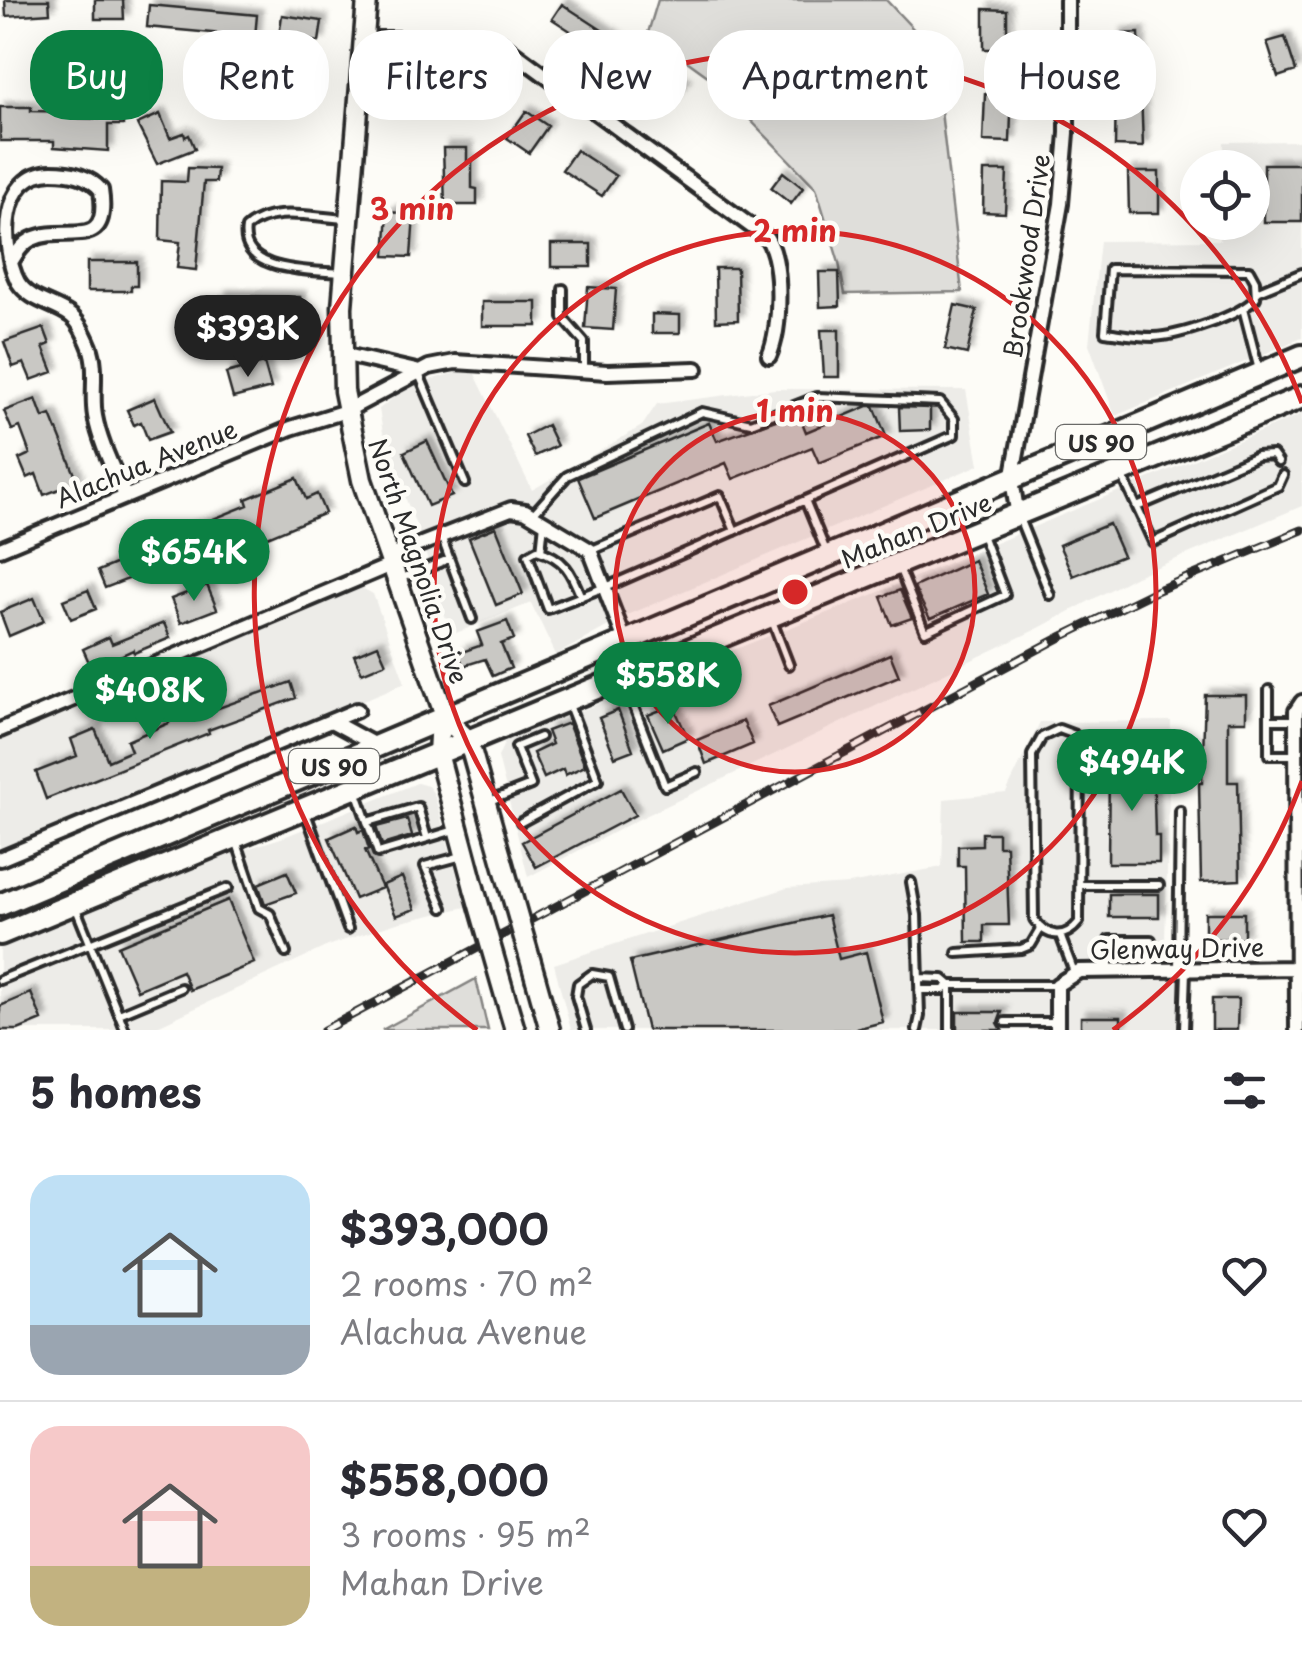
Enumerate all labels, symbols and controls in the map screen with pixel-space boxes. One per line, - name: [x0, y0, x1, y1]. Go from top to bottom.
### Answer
- chip: Buy: [30, 30, 163, 120]
- chip: Rent: [183, 30, 329, 120]
- chip: Filters: [349, 30, 523, 120]
- chip: New: [543, 30, 687, 120]
- chip: Apartment: [707, 30, 964, 120]
- chip: House: [984, 30, 1156, 120]
- map controls: [1180, 150, 1270, 240]
- button: locate: [1180, 150, 1270, 240]
- street label: Brookwood Drive: [993, 151, 1059, 361]
- text: 3 min: [370, 185, 454, 230]
- text: 2 min: [753, 207, 837, 252]
- pin: $393K: [178, 295, 318, 380]
- text: $393K: [196, 303, 300, 351]
- text: 1 min: [756, 387, 834, 432]
- street label: Alachua Avenue: [49, 409, 243, 517]
- road number: US 90: [1056, 425, 1146, 459]
- street label: North Magnolia Drive: [359, 433, 479, 689]
- street label: Mahan Drive: [835, 483, 997, 577]
- pin: $654K: [124, 519, 264, 604]
- text: $654K: [141, 527, 247, 575]
- centre of rings: [777, 574, 813, 610]
- pin: $558K: [598, 642, 738, 727]
- text: $558K: [616, 650, 720, 698]
- pin: $408K: [80, 657, 220, 742]
- text: $408K: [95, 665, 205, 713]
- pin: $494K: [1062, 729, 1202, 814]
- text: $494K: [1079, 737, 1185, 785]
- road number: US 90: [289, 749, 379, 783]
- street label: Glenway Drive: [1090, 927, 1264, 969]
- text: 5 homes: [30, 1059, 202, 1122]
- icon: filters: [1217, 1063, 1272, 1118]
- text: $393,000: [340, 1196, 549, 1259]
- icon: home: [110, 1215, 230, 1335]
- icon: heart: [1217, 1248, 1272, 1303]
- text: 2 rooms · 70 m²: [340, 1259, 593, 1307]
- text: Alachua Avenue: [340, 1307, 587, 1355]
- text: $558,000: [340, 1447, 549, 1510]
- icon: home: [110, 1466, 230, 1586]
- icon: heart: [1217, 1499, 1272, 1554]
- text: 3 rooms · 95 m²: [340, 1510, 591, 1558]
- text: Mahan Drive: [340, 1558, 544, 1606]

